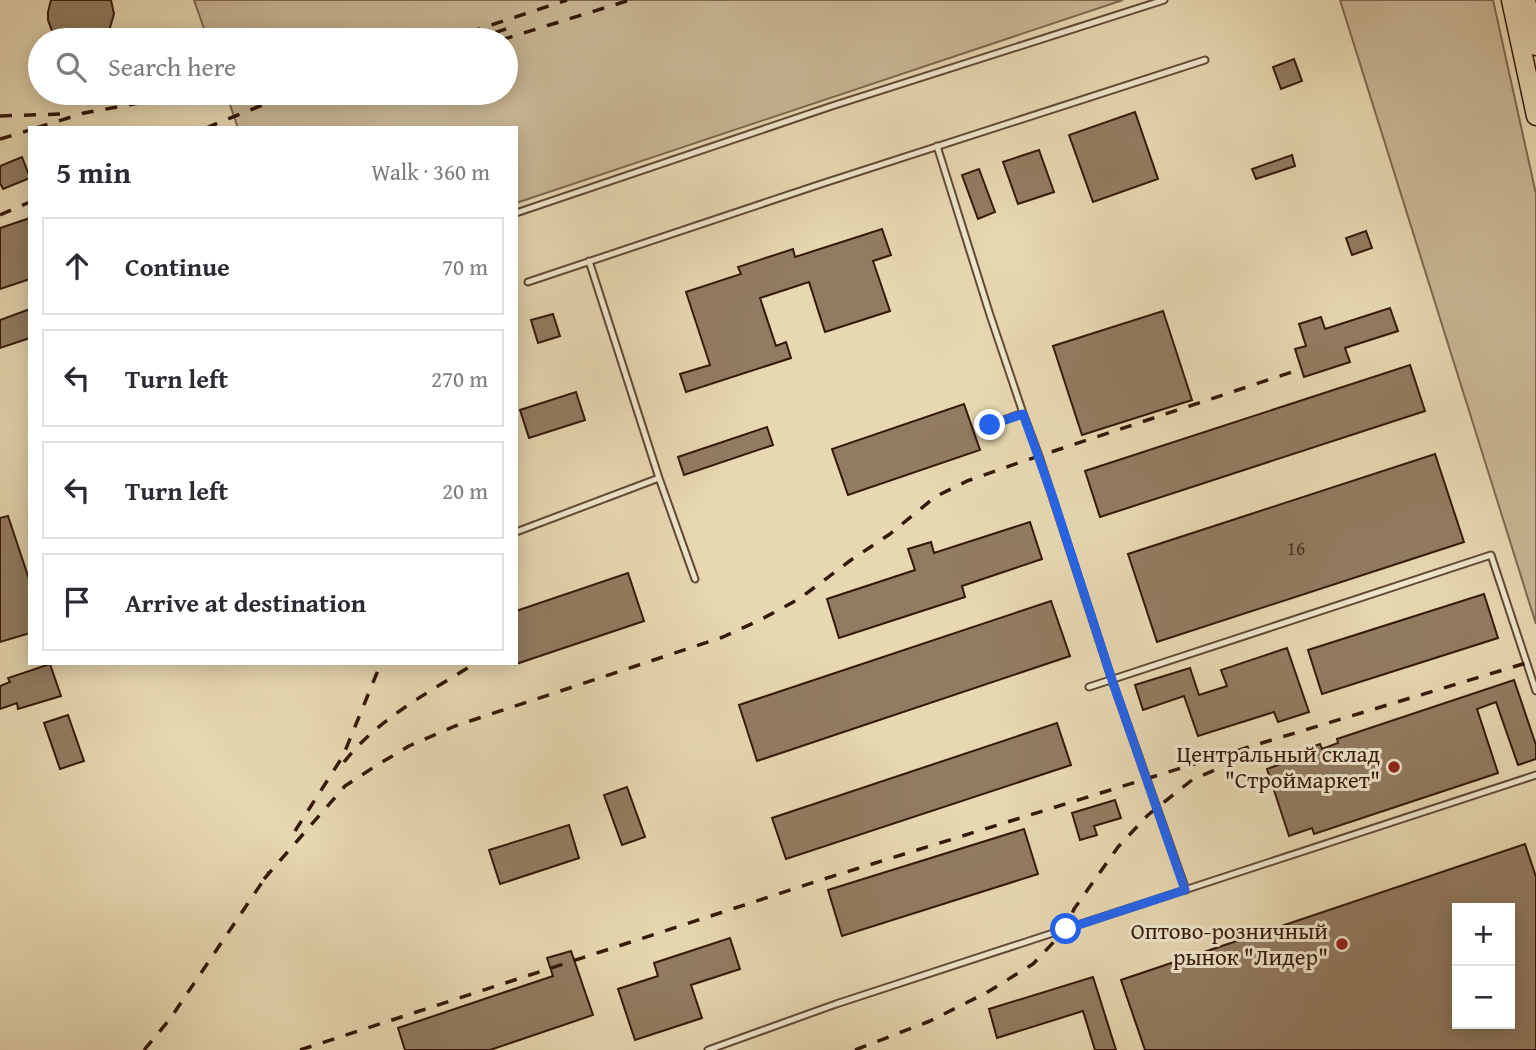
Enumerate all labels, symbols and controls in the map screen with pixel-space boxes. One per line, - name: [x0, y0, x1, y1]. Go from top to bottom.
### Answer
- search box: [28, 28, 518, 105]
- text: Search here: [108, 47, 236, 86]
- icon: search: [52, 48, 90, 86]
- text: 5 min: [56, 150, 131, 194]
- text: Walk · 360 m: [371, 155, 490, 188]
- icon: ahead: [58, 247, 96, 285]
- text: Continue: [125, 247, 230, 286]
- text: 70 m: [442, 250, 488, 283]
- icon: left: [58, 359, 96, 397]
- text: Turn left: [125, 359, 228, 398]
- text: 270 m: [431, 362, 488, 395]
- route end: [974, 409, 1005, 440]
- icon: left: [58, 471, 96, 509]
- text: Turn left: [125, 471, 228, 510]
- text: 20 m: [442, 474, 488, 507]
- house number: 16: [1287, 534, 1305, 562]
- icon: arrive: [58, 583, 96, 621]
- text: Arrive at destination: [125, 583, 366, 622]
- place label: Центральный склад "Строймаркет": [1177, 737, 1380, 796]
- marker: Центральный склад "Строймаркет": [1386, 759, 1402, 775]
- map controls: [1452, 903, 1515, 1029]
- button: +: [1452, 903, 1515, 966]
- route start: [1050, 913, 1081, 944]
- place label: Оптово-розничный рынок "Лидер": [1131, 914, 1328, 973]
- marker: Оптово-розничный рынок "Лидер": [1334, 936, 1350, 952]
- button: −: [1452, 966, 1515, 1029]

